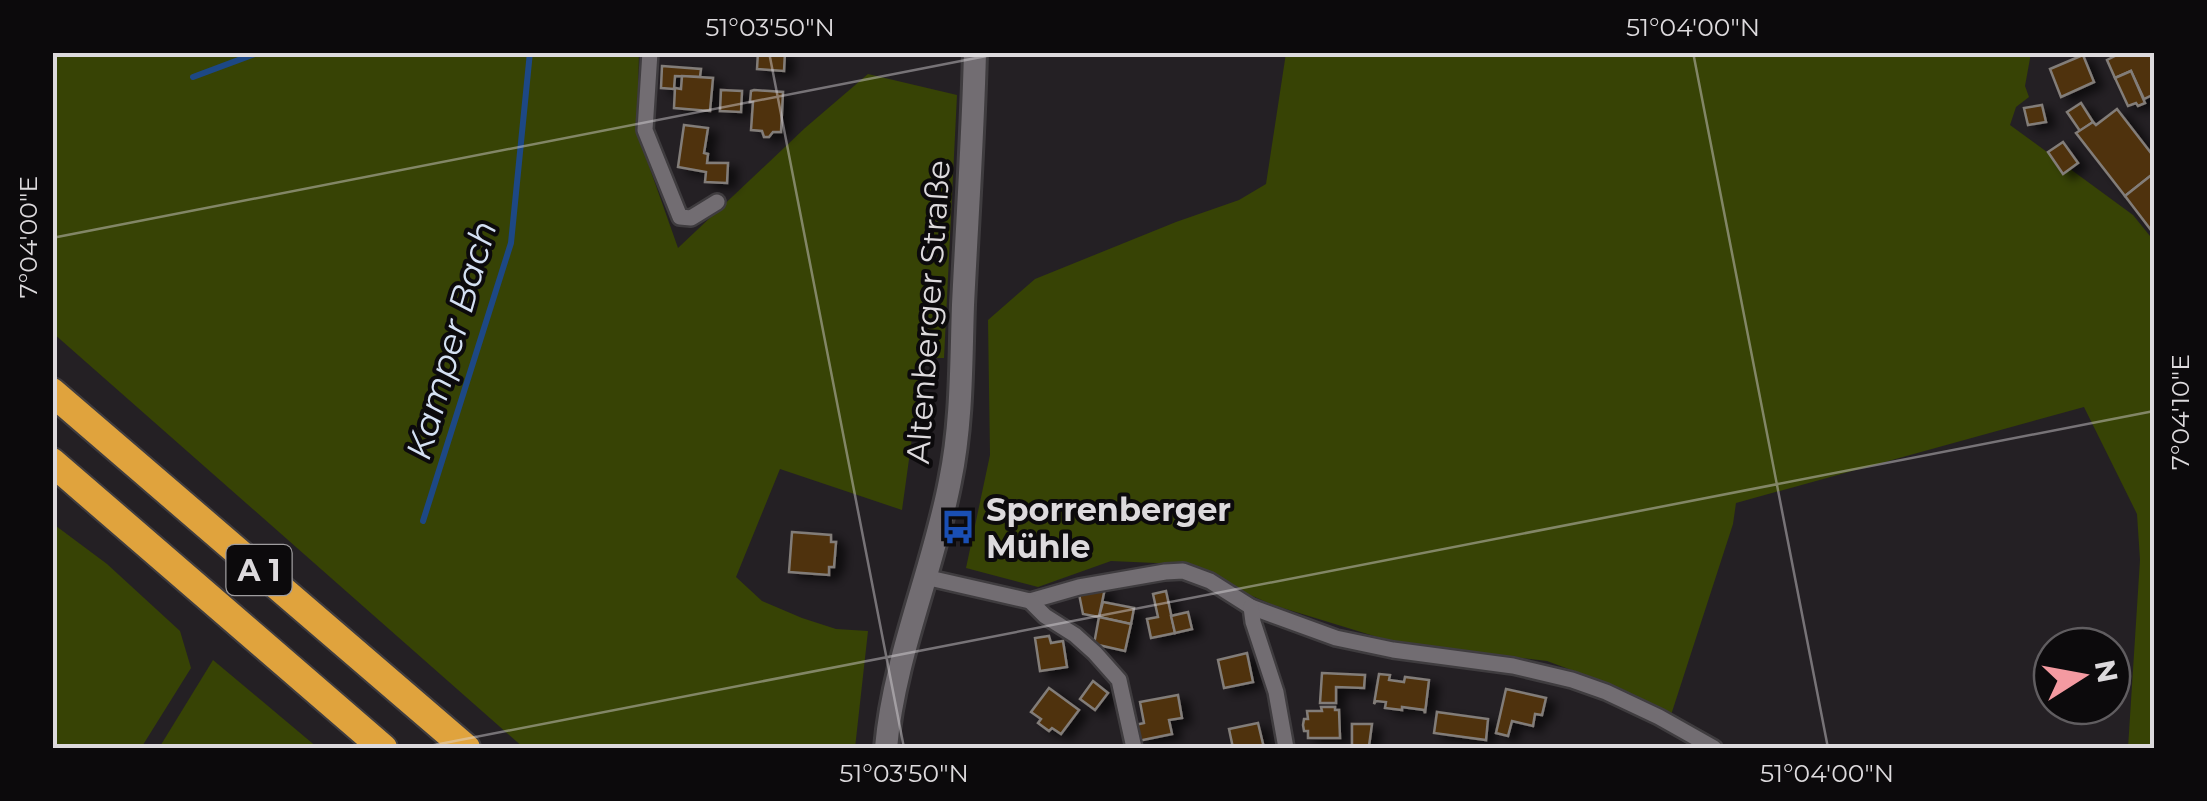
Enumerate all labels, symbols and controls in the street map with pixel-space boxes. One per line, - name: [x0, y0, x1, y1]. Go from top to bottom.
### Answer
- text: 51°03'50"N: [705, 12, 835, 42]
- text: 51°04'00"N: [1626, 12, 1760, 42]
- street label: Altenberger Straße: [898, 159, 958, 465]
- text: 7°04'00"E: [13, 176, 43, 298]
- water label: Kamper Bach: [396, 216, 506, 464]
- text: 7°04'10"E: [2165, 354, 2195, 470]
- place label: Sporrenberger Mühle: [986, 490, 1231, 566]
- bus stop icon: Sporrenberger Mühle: [939, 508, 977, 546]
- road number: A 1: [226, 545, 292, 595]
- north arrow: [2032, 626, 2132, 726]
- text: N: [2088, 657, 2125, 686]
- text: 51°03'50"N: [839, 758, 969, 788]
- text: 51°04'00"N: [1760, 758, 1894, 788]

